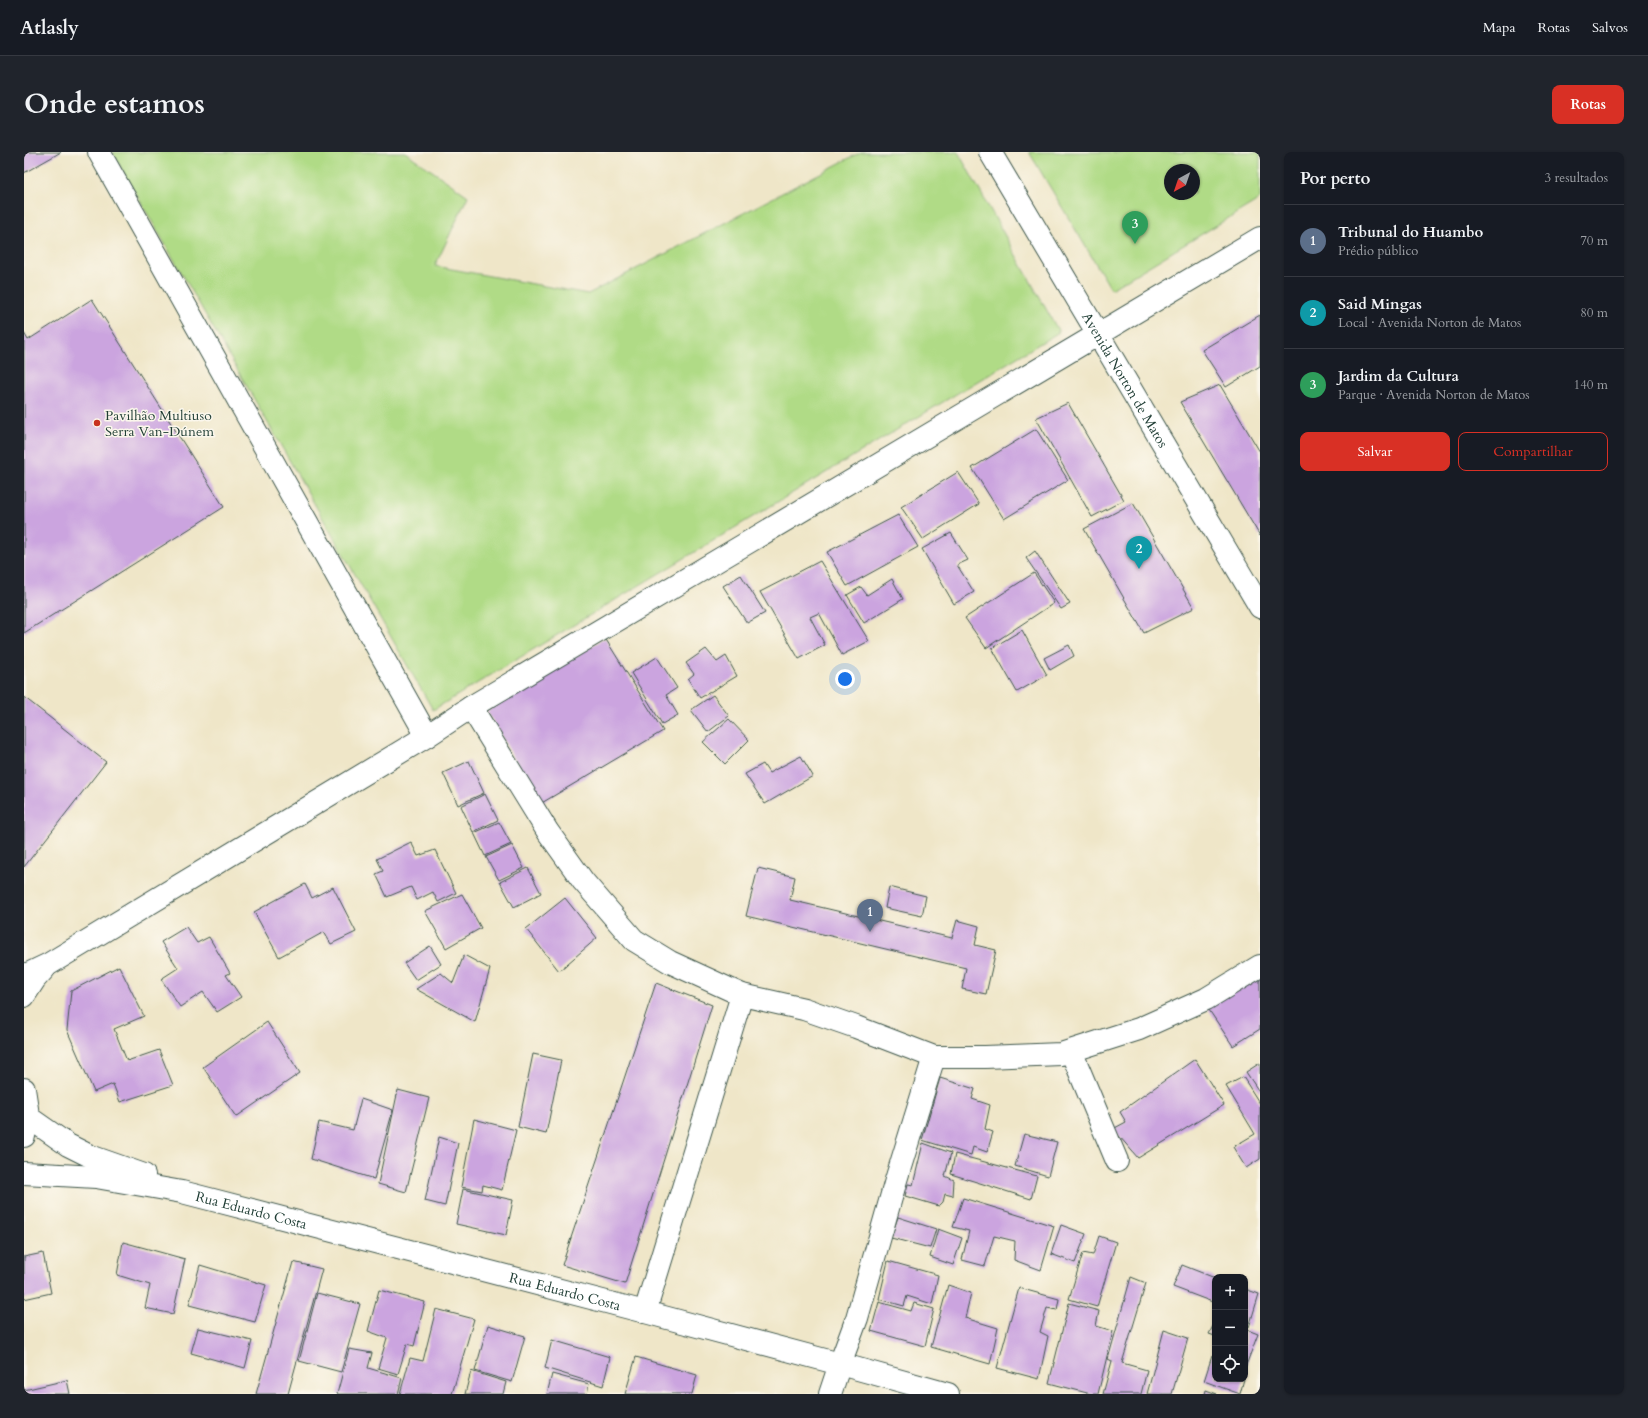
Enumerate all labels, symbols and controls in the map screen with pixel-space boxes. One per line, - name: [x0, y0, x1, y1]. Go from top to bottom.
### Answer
- text: Atlasly: [20, 15, 79, 41]
- text: Mapa: [1483, 18, 1516, 37]
- text: Rotas: [1538, 18, 1570, 37]
- text: Salvos: [1592, 18, 1628, 37]
- text: Onde estamos: [24, 85, 205, 123]
- button: Rotas: [1552, 85, 1624, 124]
- north arrow: [1164, 164, 1200, 200]
- text: Por perto: [1300, 167, 1370, 190]
- text: 3 resultados: [1544, 169, 1608, 187]
- pin: 3: [1122, 211, 1148, 244]
- text: Tribunal do Huambo: [1338, 222, 1483, 242]
- text: 1: [1310, 232, 1316, 250]
- text: 70 m: [1580, 232, 1608, 250]
- text: Prédio público: [1338, 242, 1418, 260]
- text: Said Mingas: [1338, 294, 1422, 314]
- text: 2: [1310, 304, 1316, 322]
- text: 80 m: [1580, 304, 1608, 322]
- street label: Avenida Norton de Matos: [1078, 309, 1173, 451]
- text: Local · Avenida Norton de Matos: [1338, 314, 1521, 332]
- text: Jardim da Cultura: [1338, 366, 1459, 386]
- text: 3: [1310, 376, 1316, 394]
- text: 140 m: [1574, 376, 1608, 394]
- text: Parque · Avenida Norton de Matos: [1338, 386, 1530, 404]
- place label: Pavilhão Multiuso Serra Van-Dúnem: [105, 406, 214, 441]
- marker: Pavilhão Multiuso Serra Van-Dúnem: [92, 418, 102, 428]
- button: Salvar: [1300, 432, 1450, 471]
- button: Compartilhar: [1458, 432, 1608, 471]
- pin: 2: [1126, 536, 1152, 569]
- your location: [835, 669, 855, 689]
- pin: 1: [857, 899, 883, 932]
- street label: Rua Eduardo Costa: [194, 1186, 309, 1234]
- street label: Rua Eduardo Costa: [507, 1268, 623, 1315]
- map controls: [1212, 1274, 1248, 1382]
- button: +: [1212, 1274, 1248, 1310]
- button: −: [1212, 1310, 1248, 1346]
- button: locate: [1212, 1346, 1248, 1382]

